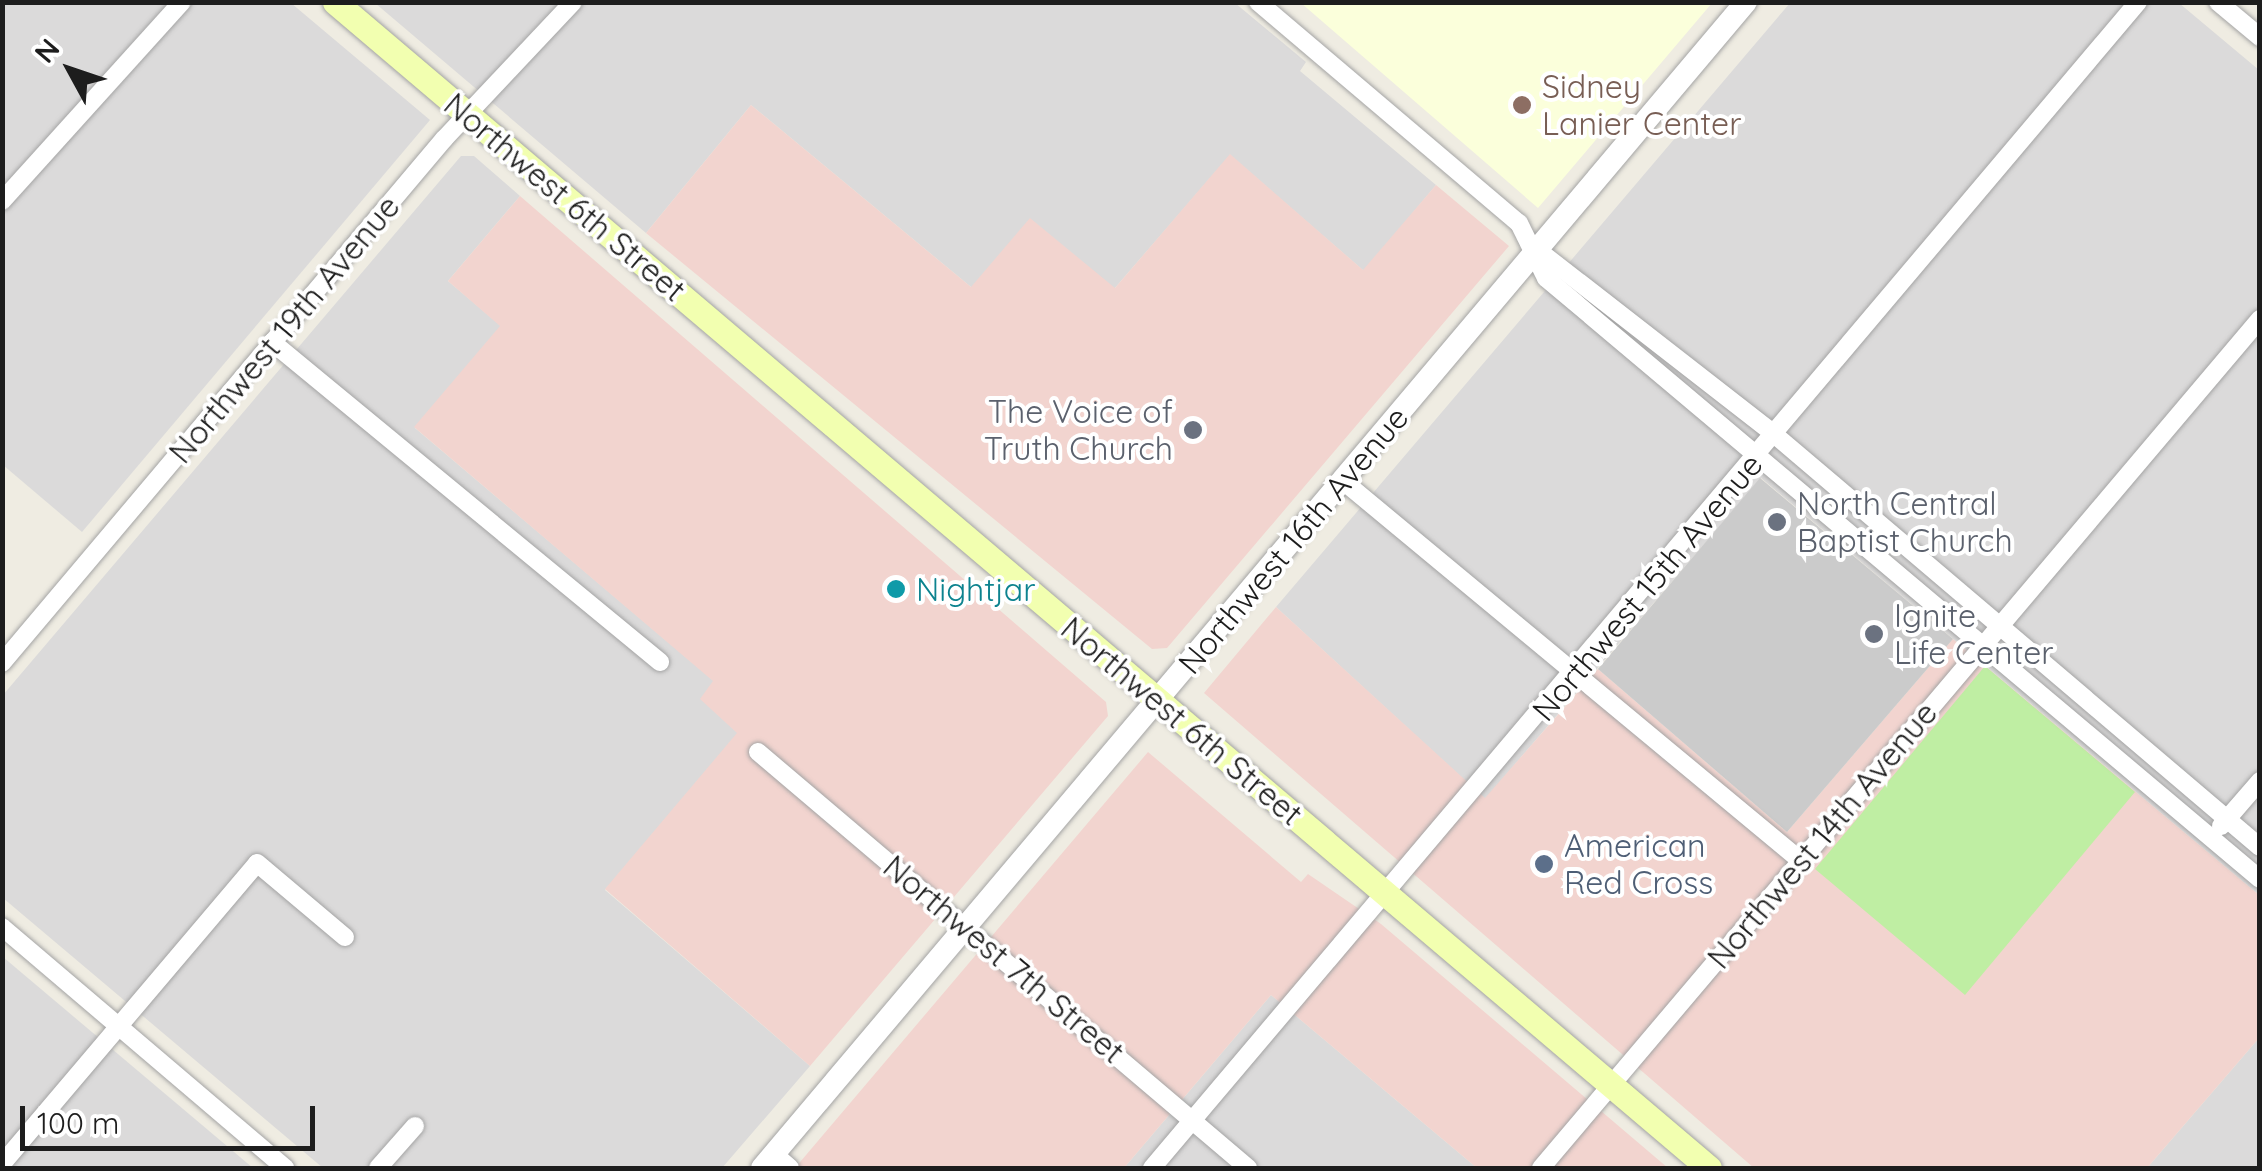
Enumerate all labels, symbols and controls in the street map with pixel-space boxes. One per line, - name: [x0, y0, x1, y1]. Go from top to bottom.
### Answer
- north arrow: [20, 20, 120, 120]
- text: N: [27, 31, 67, 70]
- place label: Sidney Lanier Center: [1542, 68, 1741, 143]
- street label: Northwest 6th Street: [437, 85, 693, 309]
- marker: Sidney Lanier Center: [1511, 94, 1533, 116]
- street label: Northwest 19th Avenue: [161, 187, 407, 471]
- place label: The Voice of Truth Church: [984, 393, 1173, 468]
- street label: Northwest 16th Avenue: [1170, 399, 1416, 681]
- marker: The Voice of Truth Church: [1182, 419, 1204, 441]
- street label: Northwest 15th Avenue: [1524, 446, 1770, 728]
- place label: North Central Baptist Church: [1797, 485, 2013, 560]
- marker: North Central Baptist Church: [1766, 511, 1788, 533]
- place label: Nightjar: [916, 570, 1035, 608]
- marker: Nightjar: [885, 578, 907, 600]
- place label: Ignite Life Center: [1894, 597, 2054, 672]
- street label: Northwest 6th Street: [1054, 609, 1310, 833]
- marker: Ignite Life Center: [1863, 623, 1885, 645]
- street label: Northwest 14th Avenue: [1699, 694, 1945, 976]
- place label: American Red Cross: [1564, 827, 1713, 902]
- street label: Northwest 7th Street: [876, 847, 1132, 1071]
- marker: American Red Cross: [1533, 853, 1555, 875]
- scale bar: [25, 1086, 320, 1148]
- text: 100 m: [37, 1104, 119, 1142]

